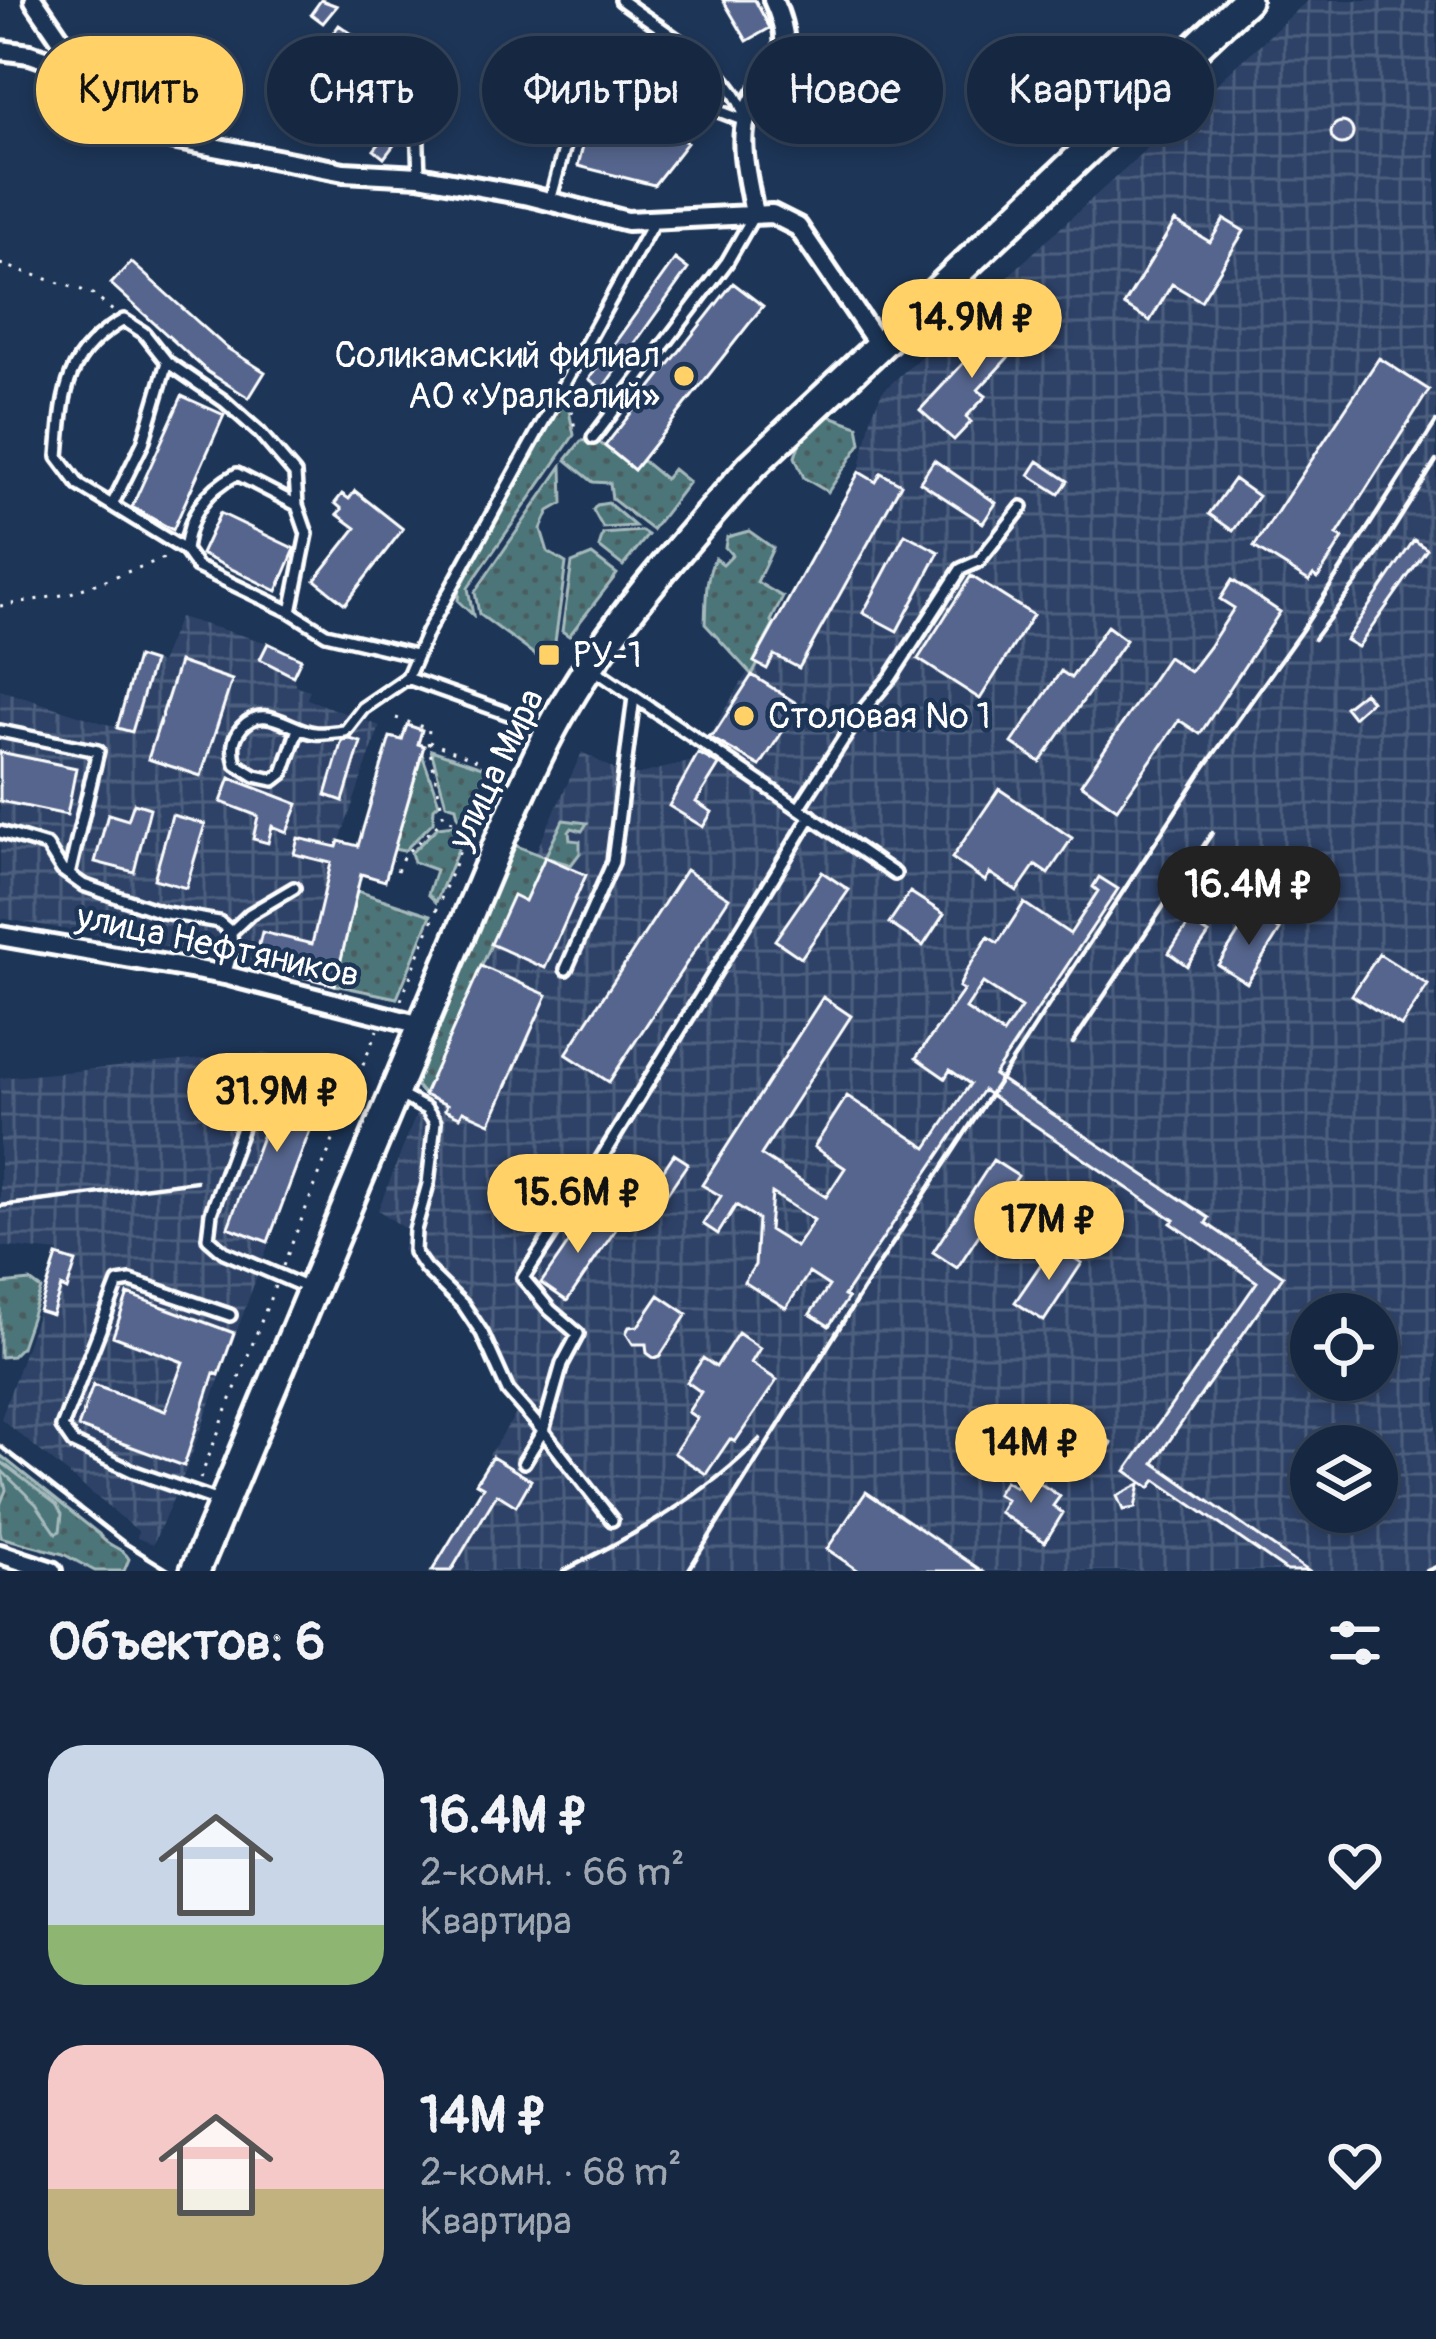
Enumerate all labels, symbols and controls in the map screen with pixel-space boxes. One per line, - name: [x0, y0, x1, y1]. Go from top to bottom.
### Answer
- chip: Купить: [36, 36, 243, 144]
- chip: Снять: [267, 36, 458, 144]
- chip: Фильтры: [482, 36, 722, 144]
- chip: Новое: [746, 36, 943, 144]
- chip: Квартира: [967, 36, 1214, 144]
- pin: 14.9M ₽: [861, 279, 1083, 381]
- text: 14.9M ₽: [909, 293, 1035, 342]
- place label: Соликамский филиал АО «Уралкалий»: [334, 333, 660, 419]
- marker: Соликамский филиал АО «Уралкалий»: [671, 363, 697, 389]
- place label: РУ-1: [573, 633, 642, 678]
- marker: РУ-1: [536, 642, 562, 668]
- street label: улица Мира: [437, 681, 554, 858]
- place label: Столовая № 1: [768, 694, 991, 739]
- marker: Столовая № 1: [731, 703, 757, 729]
- pin: 16.4M ₽: [1138, 846, 1360, 948]
- text: 16.4M ₽: [1184, 860, 1314, 909]
- street label: улица Нефтяников: [72, 894, 364, 998]
- pin: 31.9M ₽: [166, 1053, 388, 1155]
- text: 31.9M ₽: [214, 1067, 340, 1116]
- pin: 15.6M ₽: [467, 1154, 689, 1256]
- text: 15.6M ₽: [514, 1168, 642, 1217]
- pin: 17M ₽: [965, 1181, 1133, 1283]
- text: 17M ₽: [1001, 1195, 1097, 1244]
- map controls: [1290, 1293, 1398, 1533]
- button: locate: [1290, 1293, 1398, 1401]
- pin: 14M ₽: [947, 1404, 1115, 1506]
- text: 14M ₽: [982, 1418, 1080, 1467]
- button: layers: [1290, 1425, 1398, 1533]
- icon: filters: [1322, 1610, 1388, 1676]
- text: Объектов: 6: [48, 1611, 325, 1675]
- text: 16.4M ₽: [420, 1784, 589, 1848]
- icon: home: [144, 1793, 288, 1937]
- icon: heart: [1322, 1832, 1388, 1898]
- text: 2-комн. · 66 m²: [420, 1848, 685, 1897]
- text: Квартира: [420, 1897, 572, 1946]
- text: 14M ₽: [420, 2084, 548, 2148]
- icon: home: [144, 2093, 288, 2237]
- icon: heart: [1322, 2132, 1388, 2198]
- text: 2-комн. · 68 m²: [420, 2148, 682, 2197]
- text: Квартира: [420, 2197, 572, 2246]

